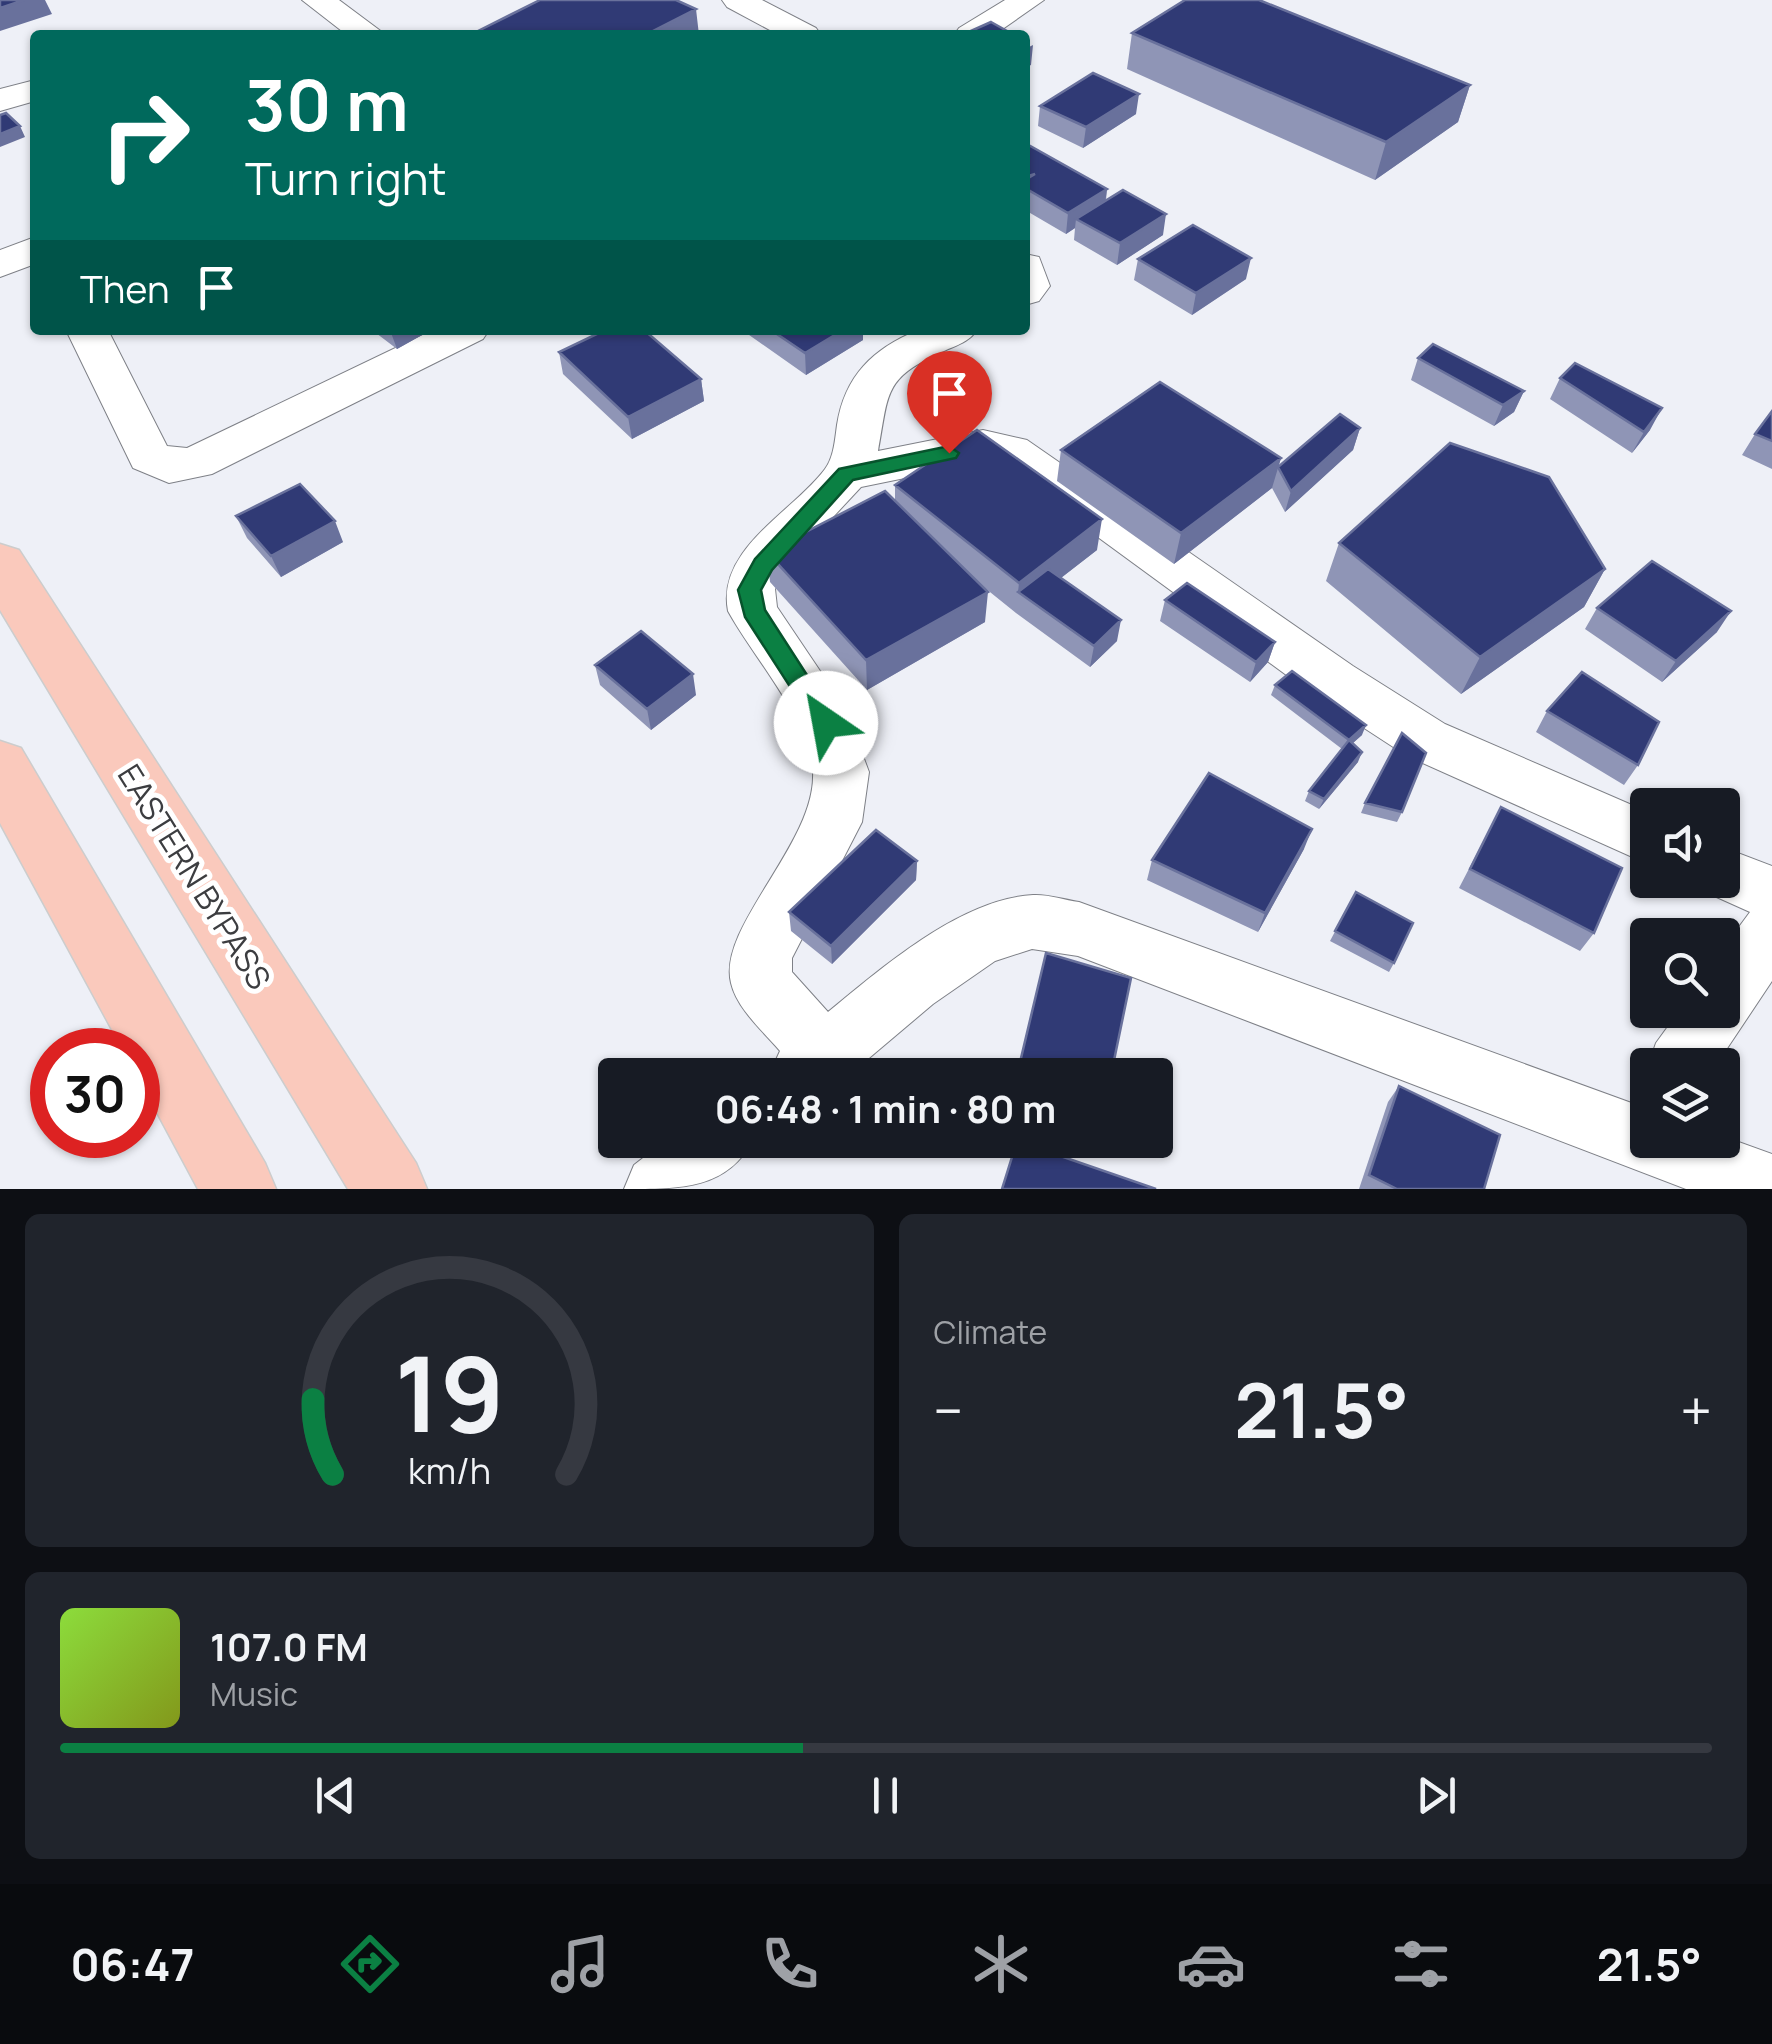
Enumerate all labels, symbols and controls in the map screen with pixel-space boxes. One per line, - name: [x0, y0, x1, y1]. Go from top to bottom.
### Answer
- text: 30 m: [245, 56, 409, 152]
- icon: right: [80, 70, 210, 200]
- text: Turn right: [245, 147, 446, 209]
- icon: arrive: [189, 260, 244, 315]
- text: Then: [80, 262, 169, 314]
- pin: [907, 351, 992, 454]
- icon: arrive: [922, 366, 977, 421]
- position arrow: [774, 671, 878, 775]
- street label: EASTERN BYPASS: [108, 756, 282, 997]
- map controls: [1630, 788, 1740, 1158]
- button: sound: [1630, 788, 1740, 898]
- button: search: [1630, 918, 1740, 1028]
- speed limit sign: 30: [30, 1028, 160, 1158]
- button: layers: [1630, 1048, 1740, 1158]
- text: 06:48 · 1 min · 80 m: [715, 1082, 1056, 1134]
- text: Climate: [934, 1310, 1047, 1354]
- text: 19: [394, 1321, 504, 1463]
- text: 21.5°: [1234, 1358, 1409, 1461]
- text: −: [934, 1372, 963, 1448]
- text: +: [1680, 1372, 1712, 1448]
- text: km/h: [408, 1446, 491, 1495]
- text: 107.0 FM: [210, 1620, 368, 1672]
- text: Music: [210, 1672, 298, 1716]
- icon: previous: [308, 1768, 363, 1823]
- icon: pause: [858, 1768, 913, 1823]
- icon: next: [1409, 1768, 1464, 1823]
- icon: directions: [335, 1929, 405, 1999]
- icon: music: [545, 1929, 615, 1999]
- icon: phone: [755, 1929, 825, 1999]
- icon: climate: [966, 1929, 1036, 1999]
- icon: car: [1176, 1929, 1246, 1999]
- icon: filters: [1386, 1929, 1456, 1999]
- text: 06:47: [70, 1933, 195, 1995]
- text: 21.5°: [1597, 1933, 1702, 1995]

